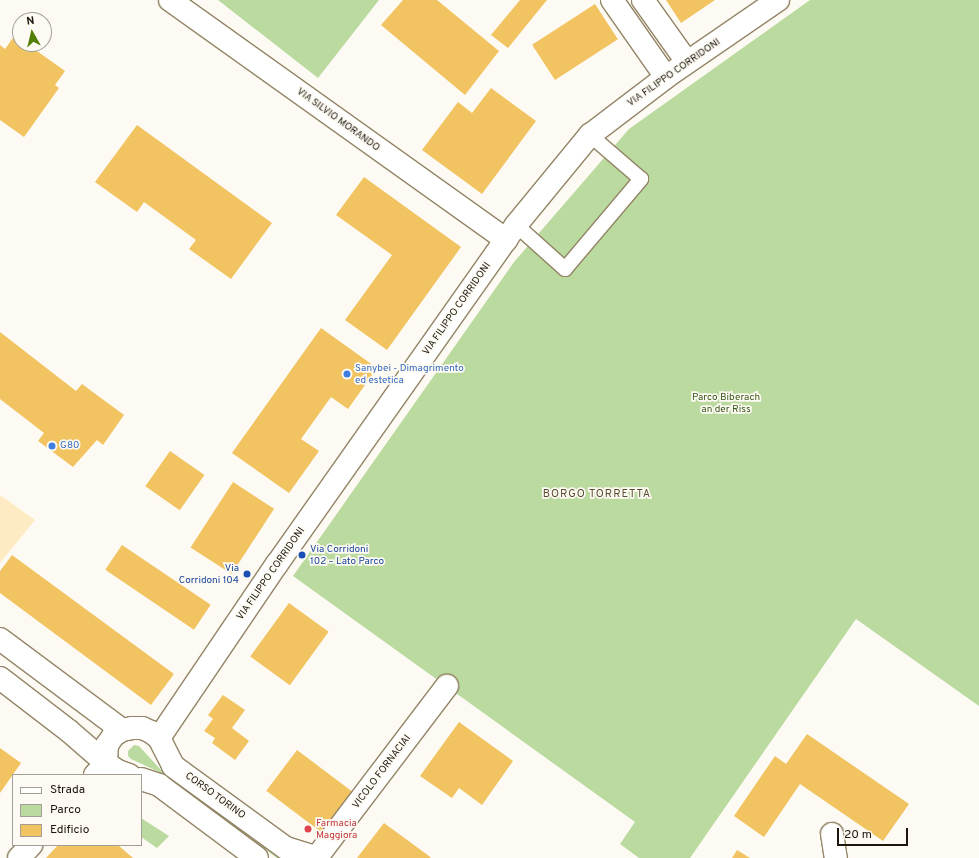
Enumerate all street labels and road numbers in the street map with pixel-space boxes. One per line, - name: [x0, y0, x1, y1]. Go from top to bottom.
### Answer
- street label: VIA FILIPPO CORRIDONI: [625, 36, 723, 110]
- street label: VIA SILVIO MORANDO: [294, 86, 382, 154]
- street label: VIA FILIPPO CORRIDONI: [420, 260, 494, 358]
- street label: VIA FILIPPO CORRIDONI: [234, 525, 308, 623]
- street label: VICOLO FORNACIAI: [350, 733, 414, 811]
- street label: CORSO TORINO: [182, 770, 248, 822]

